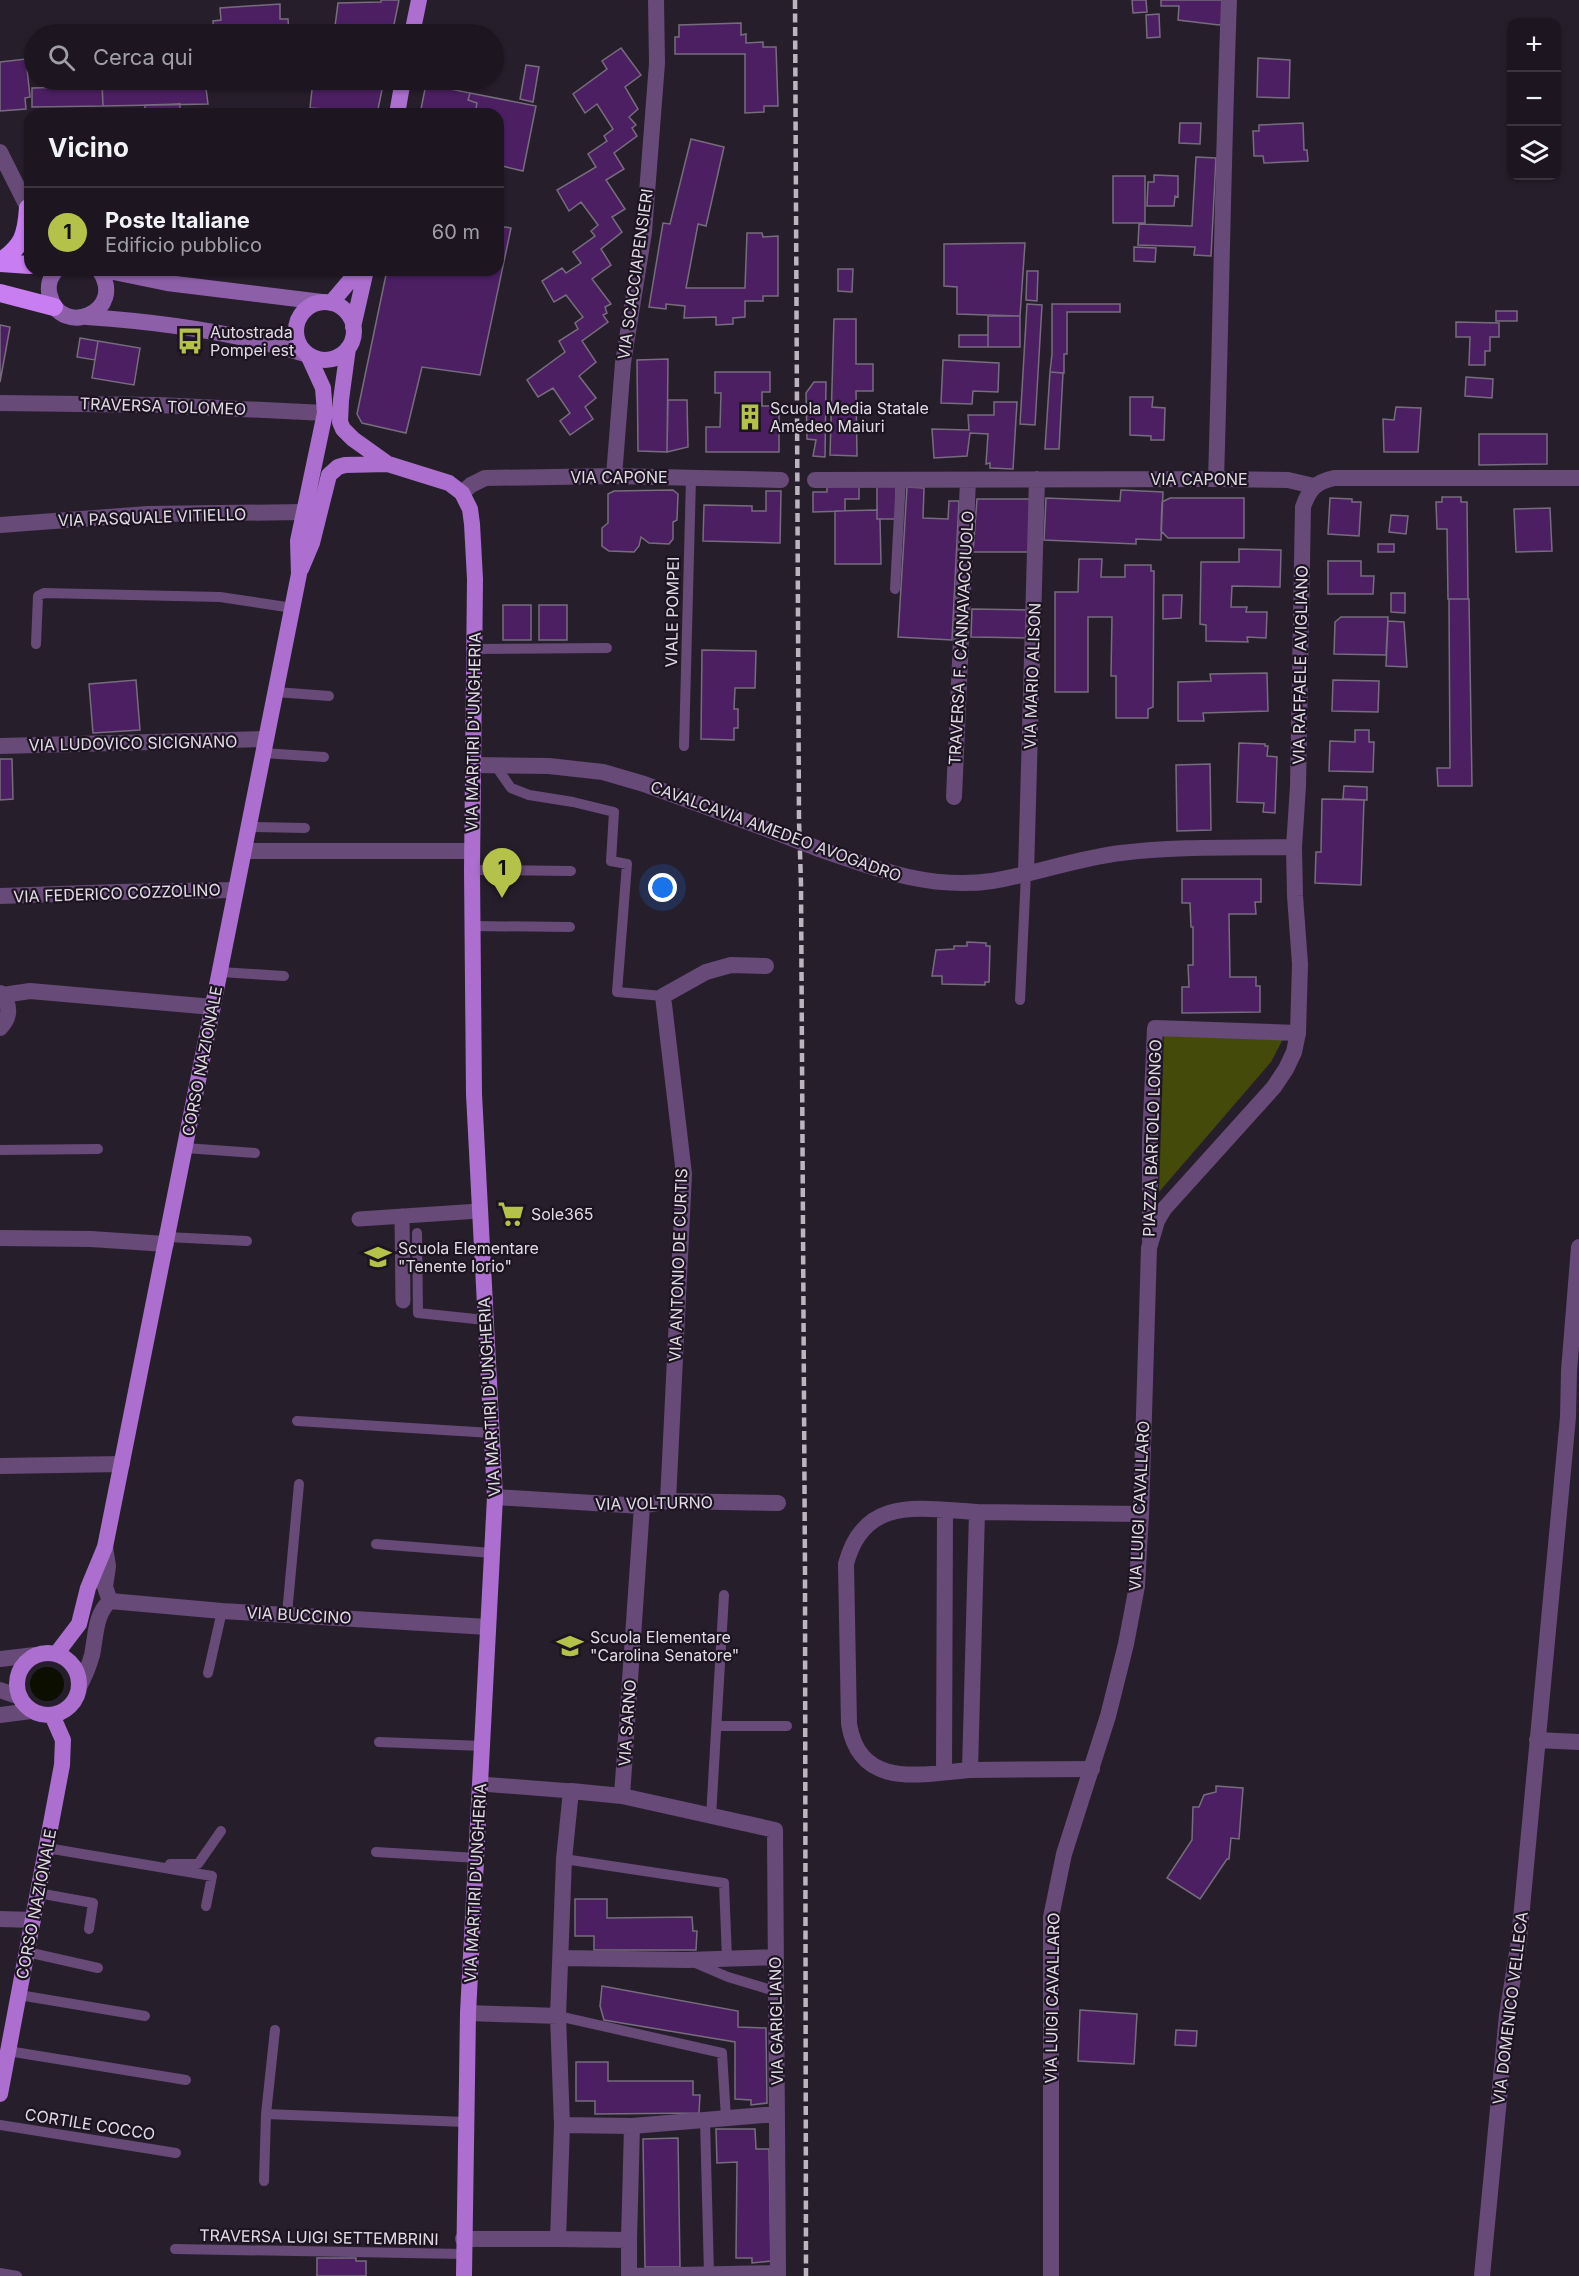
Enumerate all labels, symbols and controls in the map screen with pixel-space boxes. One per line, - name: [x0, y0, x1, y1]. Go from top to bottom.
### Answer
- map controls: [1507, 18, 1561, 180]
- button: +: [1507, 18, 1561, 72]
- search box: [24, 24, 504, 90]
- icon: search: [45, 41, 78, 74]
- text: Cerca qui: [93, 44, 193, 70]
- button: −: [1507, 72, 1561, 126]
- button: layers: [1507, 126, 1561, 180]
- text: Vicino: [48, 132, 129, 163]
- street label: VIA SCACCIAPENSIERI: [613, 187, 657, 361]
- text: Poste Italiane: [105, 207, 250, 233]
- text: 1: [63, 220, 72, 244]
- text: 60 m: [432, 220, 480, 244]
- text: Edificio pubblico: [105, 233, 262, 257]
- place label: Autostrada Pompei est: [210, 322, 294, 360]
- bus stop icon: Autostrada Pompei est: [175, 326, 205, 356]
- street label: TRAVERSA TOLOMEO: [79, 393, 247, 419]
- place label: Scuola Media Statale Amedeo Maiuri: [770, 398, 929, 436]
- building icon: Scuola Media Statale Amedeo Maiuri: [735, 402, 765, 432]
- street label: VIA CAPONE: [570, 467, 668, 487]
- street label: VIA CAPONE: [1150, 469, 1248, 489]
- street label: VIA PASQUALE VITIELLO: [57, 504, 247, 530]
- street label: TRAVERSA F. CANNAVACCIUOLO: [944, 510, 978, 766]
- street label: VIALE POMPEI: [661, 557, 683, 667]
- street label: VIA RAFFAELE AVIGLIANO: [1288, 565, 1312, 765]
- street label: VIA MARIO ALISON: [1019, 602, 1045, 750]
- street label: VIA MARTIRI D'UNGHERIA: [461, 632, 485, 832]
- street label: VIA LUDOVICO SICIGNANO: [28, 731, 238, 755]
- street label: CAVALCAVIA AMEDEO AVOGADRO: [648, 776, 904, 886]
- pin: 1: [482, 848, 522, 898]
- your location: [648, 873, 677, 902]
- street label: VIA FEDERICO COZZOLINO: [13, 879, 221, 907]
- street label: CORSO NAZIONALE: [178, 984, 226, 1138]
- street label: PIAZZA BARTOLO LONGO: [1139, 1039, 1165, 1237]
- street label: VIA ANTONIO DE CURTIS: [665, 1168, 691, 1362]
- supermarket icon: Sole365: [496, 1199, 526, 1229]
- place label: Sole365: [531, 1204, 594, 1224]
- place label: Scuola Elementare "Tenente Iorio": [398, 1238, 539, 1276]
- school or university icon: Scuola Elementare "Tenente Iorio": [363, 1242, 393, 1272]
- street label: VIA MARTIRI D'UNGHERIA: [474, 1297, 504, 1497]
- street label: VIA LUIGI CAVALLARO: [1125, 1420, 1153, 1592]
- street label: VIA VOLTURNO: [595, 1492, 713, 1514]
- street label: VIA BUCCINO: [246, 1602, 352, 1628]
- place label: Scuola Elementare "Carolina Senatore": [590, 1627, 739, 1665]
- school or university icon: Scuola Elementare "Carolina Senatore": [555, 1631, 585, 1661]
- street label: VIA SARNO: [614, 1679, 640, 1767]
- street label: VIA MARTIRI D'UNGHERIA: [460, 1783, 490, 1983]
- street label: CORSO NAZIONALE: [12, 1827, 60, 1981]
- street label: VIA DOMENICO VELLECA: [1488, 1910, 1532, 2106]
- street label: VIA LUIGI CAVALLARO: [1041, 1912, 1063, 2084]
- street label: VIA GARIGLIANO: [765, 1956, 787, 2086]
- street label: CORTILE COCCO: [23, 2104, 157, 2144]
- street label: TRAVERSA LUIGI SETTEMBRINI: [199, 2225, 439, 2249]

